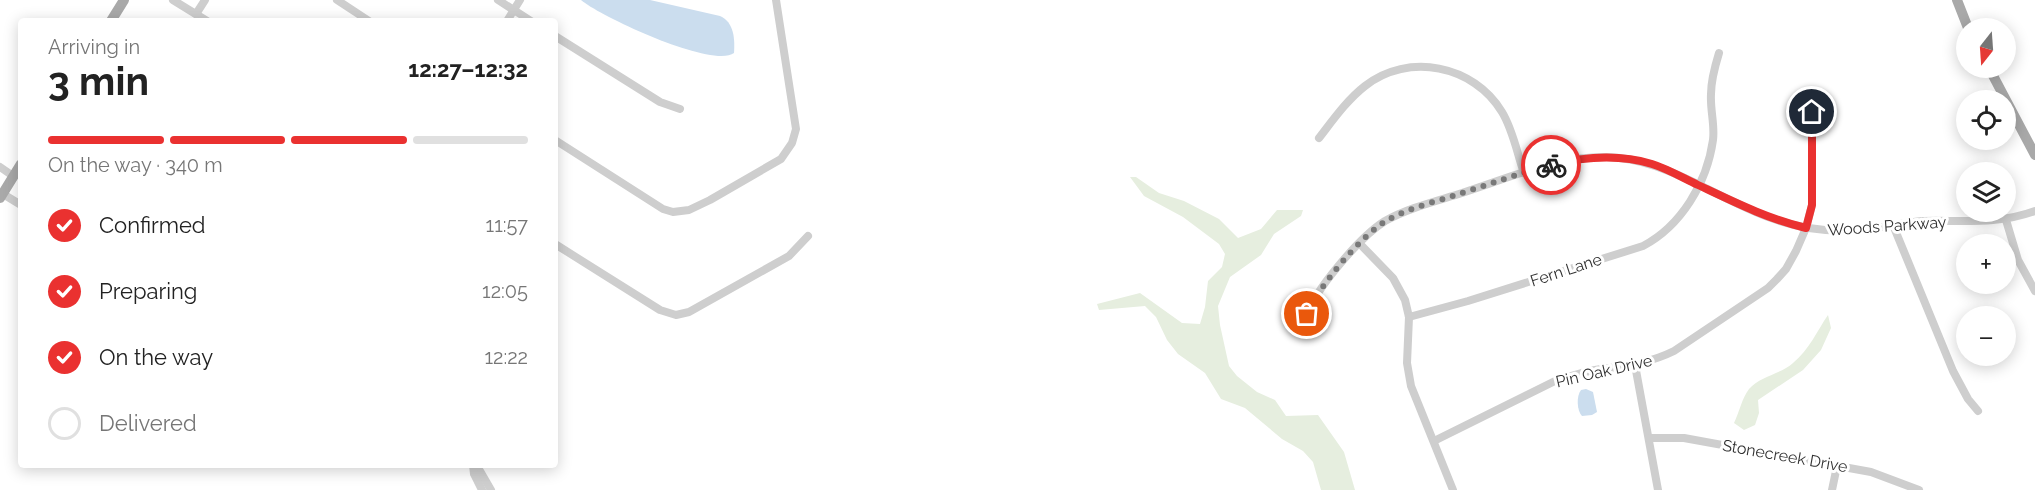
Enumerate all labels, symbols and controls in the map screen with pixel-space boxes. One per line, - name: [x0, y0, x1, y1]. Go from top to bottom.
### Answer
- north arrow: [1956, 18, 2016, 78]
- map controls: [1956, 18, 2016, 366]
- text: Arriving in: [48, 35, 140, 59]
- text: 12:27–12:32: [408, 56, 528, 82]
- text: 3 min: [48, 58, 149, 104]
- pin: [1786, 86, 1837, 137]
- button: locate: [1956, 90, 2016, 150]
- icon: home: [1795, 95, 1828, 128]
- courier: [1521, 135, 1581, 195]
- icon: bike: [1535, 149, 1568, 182]
- text: On the way · 340 m: [48, 153, 223, 177]
- button: layers: [1956, 162, 2016, 222]
- icon: check: [48, 209, 81, 242]
- text: Confirmed: [99, 212, 206, 238]
- street label: Woods Parkway: [1827, 212, 1947, 240]
- text: 11:57: [486, 213, 528, 237]
- button: +: [1956, 234, 2016, 294]
- street label: Fern Lane: [1528, 250, 1604, 290]
- icon: check: [48, 275, 81, 308]
- text: Preparing: [99, 278, 197, 304]
- text: 12:05: [482, 279, 528, 303]
- pin: [1281, 288, 1332, 339]
- icon: bag: [1290, 297, 1323, 330]
- button: −: [1956, 306, 2016, 366]
- icon: check: [48, 341, 81, 374]
- text: On the way: [99, 344, 213, 370]
- text: 12:22: [484, 345, 528, 369]
- street label: Pin Oak Drive: [1554, 351, 1654, 391]
- text: Delivered: [99, 410, 197, 436]
- street label: Stonecreek Drive: [1721, 436, 1849, 476]

